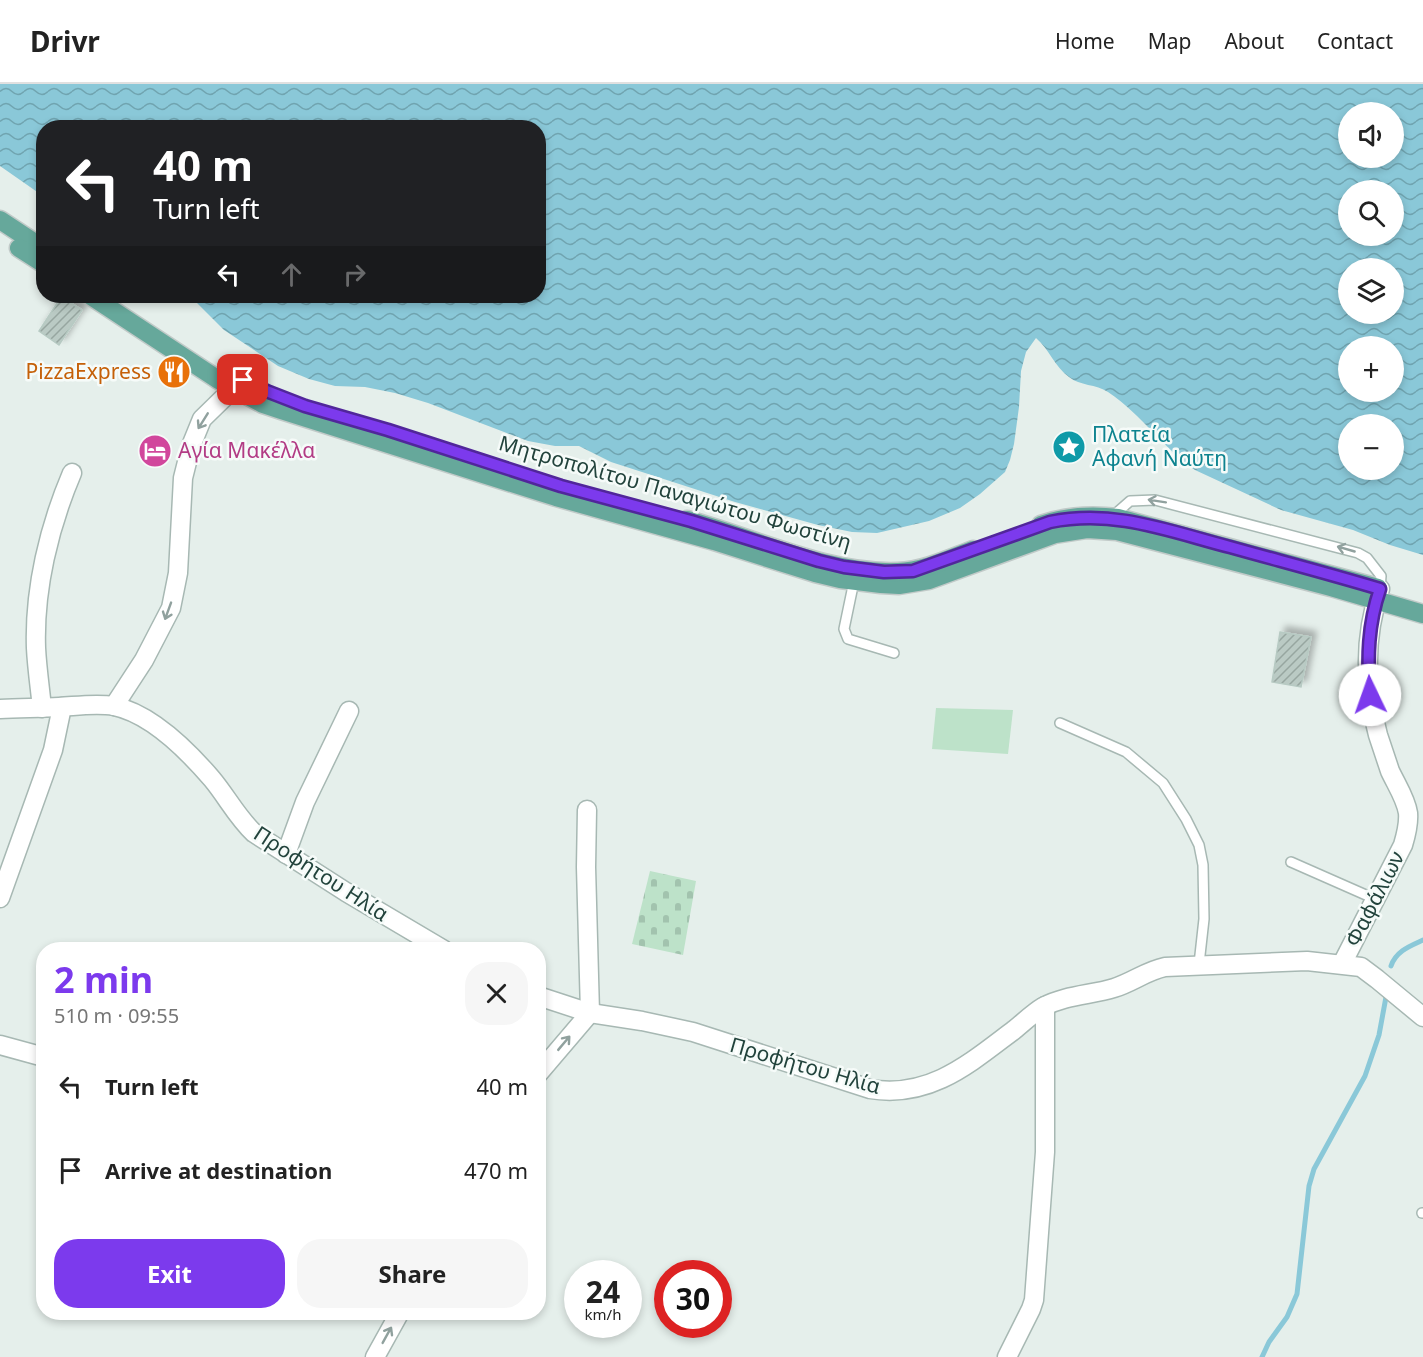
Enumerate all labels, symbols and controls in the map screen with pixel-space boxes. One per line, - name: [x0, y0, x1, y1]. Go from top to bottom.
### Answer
- text: Drivr: [30, 22, 100, 60]
- text: Home: [1055, 27, 1115, 55]
- text: Map: [1148, 27, 1191, 55]
- text: About: [1224, 27, 1284, 55]
- text: Contact: [1317, 27, 1393, 55]
- map controls: [1338, 102, 1404, 480]
- button: sound: [1338, 102, 1404, 168]
- text: 40 m: [153, 136, 253, 193]
- icon: left: [54, 144, 132, 222]
- button: search: [1338, 180, 1404, 246]
- text: Turn left: [153, 190, 259, 227]
- icon: left: [212, 258, 245, 291]
- icon: ahead: [275, 258, 308, 291]
- icon: right: [338, 258, 371, 291]
- button: layers: [1338, 258, 1404, 324]
- button: +: [1338, 336, 1404, 402]
- restaurant icon: PizzaExpress: [156, 354, 192, 390]
- pin: [217, 354, 268, 405]
- place label: PizzaExpress: [25, 357, 151, 385]
- icon: arrive: [226, 363, 259, 396]
- one-way arrow: [196, 413, 209, 430]
- button: −: [1338, 414, 1404, 480]
- place label: Πλατεία Αφανή Ναύτη: [1092, 420, 1227, 472]
- street label: Μητροπολίτου Παναγιώτου Φωστίνη: [496, 428, 855, 556]
- place icon: Πλατεία Αφανή Ναύτη: [1051, 429, 1087, 465]
- hotel icon: Αγία Μακέλλα: [137, 433, 173, 469]
- place label: Αγία Μακέλλα: [178, 436, 315, 464]
- one-way arrow: [1148, 496, 1167, 507]
- one-way arrow: [1337, 543, 1356, 554]
- one-way arrow: [162, 601, 173, 620]
- position arrow: [1338, 663, 1402, 727]
- street label: Προφήτου Ηλία: [249, 819, 394, 927]
- street label: Φαφάλιων: [1338, 846, 1410, 951]
- text: 2 min: [54, 955, 153, 1004]
- button: close: [465, 962, 528, 1025]
- text: 510 m · 09:55: [54, 1002, 179, 1029]
- street label: Προφήτου Ηλία: [727, 1030, 884, 1100]
- one-way arrow: [558, 1036, 571, 1052]
- icon: left: [54, 1070, 87, 1103]
- text: Turn left: [105, 1071, 199, 1101]
- text: 40 m: [477, 1071, 528, 1101]
- icon: arrive: [54, 1154, 87, 1187]
- text: Arrive at destination: [105, 1155, 332, 1185]
- text: 470 m: [464, 1155, 528, 1185]
- button: Exit: [54, 1239, 285, 1308]
- button: Share: [297, 1239, 528, 1308]
- speed limit sign: 30: [654, 1260, 732, 1338]
- text: 24: [586, 1271, 620, 1312]
- text: km/h: [585, 1304, 621, 1324]
- one-way arrow: [381, 1327, 393, 1344]

